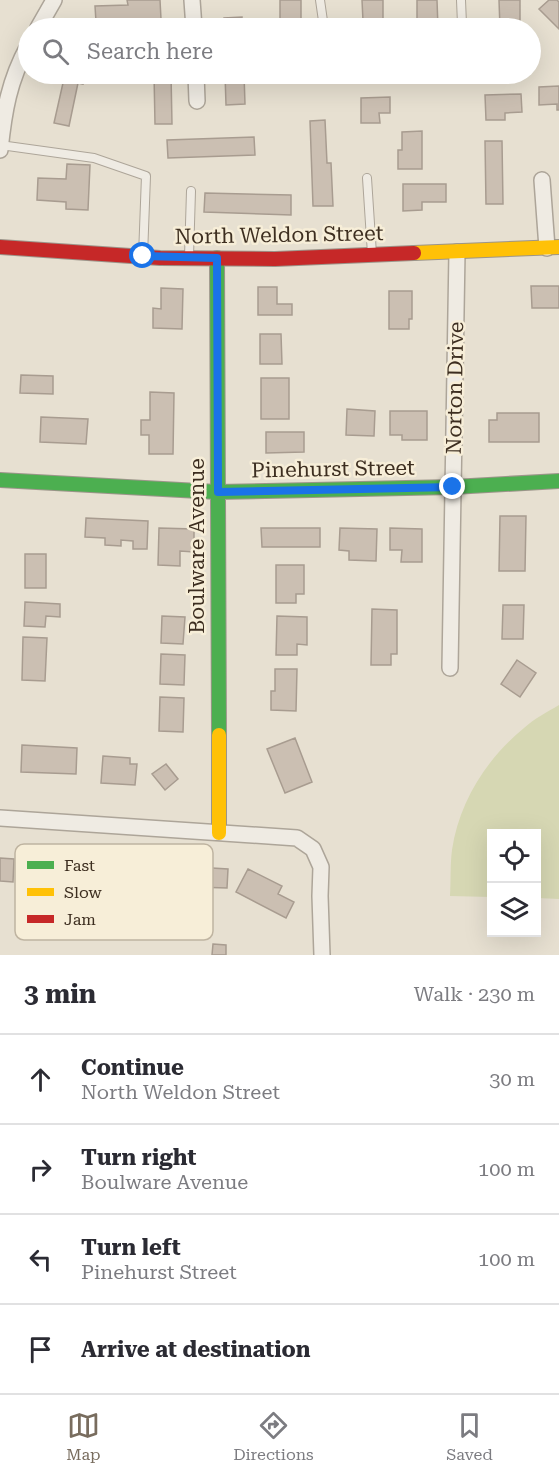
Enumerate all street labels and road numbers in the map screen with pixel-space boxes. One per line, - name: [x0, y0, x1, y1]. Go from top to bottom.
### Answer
- street label: North Weldon Street: [174, 221, 384, 249]
- street label: Norton Drive: [442, 321, 468, 455]
- street label: Pinehurst Street: [251, 456, 415, 482]
- street label: Boulware Avenue: [185, 458, 209, 634]

